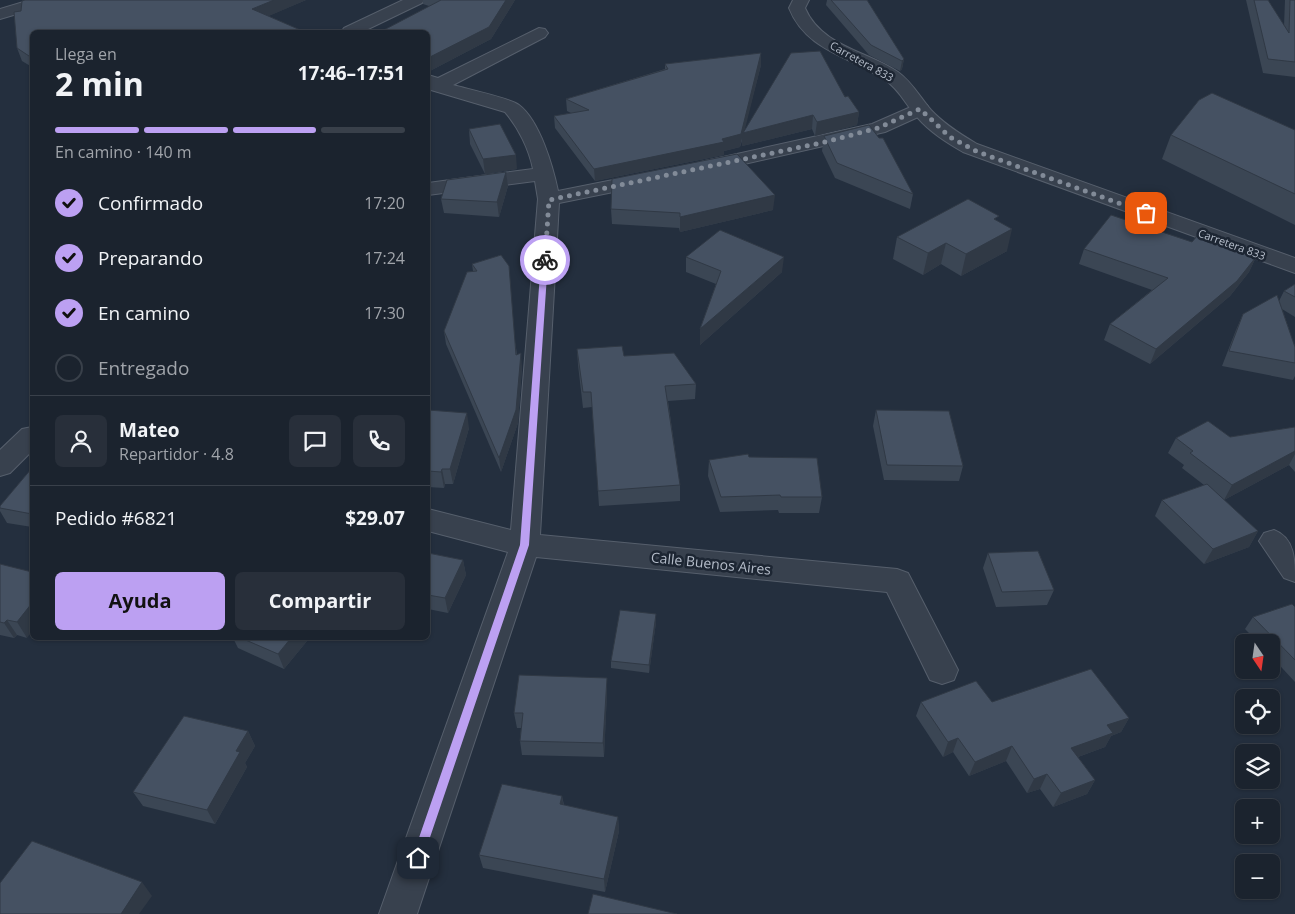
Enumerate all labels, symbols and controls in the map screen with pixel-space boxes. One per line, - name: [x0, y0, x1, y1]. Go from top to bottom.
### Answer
- street label: Carretera 833: [827, 37, 897, 85]
- text: Llega en: [55, 43, 117, 65]
- text: 17:46–17:51: [298, 60, 405, 86]
- text: 2 min: [55, 62, 144, 105]
- text: En camino · 140 m: [55, 141, 192, 163]
- icon: check: [55, 189, 83, 217]
- text: Confirmado: [98, 190, 203, 216]
- text: 17:20: [364, 192, 405, 214]
- pin: [1125, 192, 1167, 234]
- icon: bag: [1132, 199, 1160, 227]
- street label: Carretera 833: [1196, 225, 1268, 263]
- courier: [520, 235, 570, 285]
- icon: check: [55, 244, 83, 272]
- text: Preparando: [98, 245, 203, 271]
- icon: bike: [531, 246, 559, 274]
- text: 17:24: [364, 247, 405, 269]
- icon: check: [55, 299, 83, 327]
- text: En camino: [98, 300, 190, 326]
- text: 17:30: [364, 302, 405, 324]
- text: Entregado: [98, 355, 189, 381]
- button: person: [55, 415, 107, 467]
- button: chat: [289, 415, 341, 467]
- button: phone: [353, 415, 405, 467]
- text: Mateo: [119, 417, 180, 443]
- text: Repartidor · 4.8: [119, 443, 234, 465]
- text: Pedido #6821: [55, 505, 177, 531]
- text: $29.07: [345, 505, 405, 531]
- street label: Calle Buenos Aires: [650, 547, 772, 579]
- button: Ayuda: [55, 572, 225, 630]
- button: Compartir: [235, 572, 405, 630]
- north arrow: [1235, 634, 1280, 679]
- map controls: [1235, 634, 1280, 899]
- button: locate: [1235, 689, 1280, 734]
- button: layers: [1235, 744, 1280, 789]
- button: +: [1235, 799, 1280, 844]
- pin: [397, 837, 439, 879]
- icon: home: [404, 844, 432, 872]
- button: −: [1235, 854, 1280, 899]

